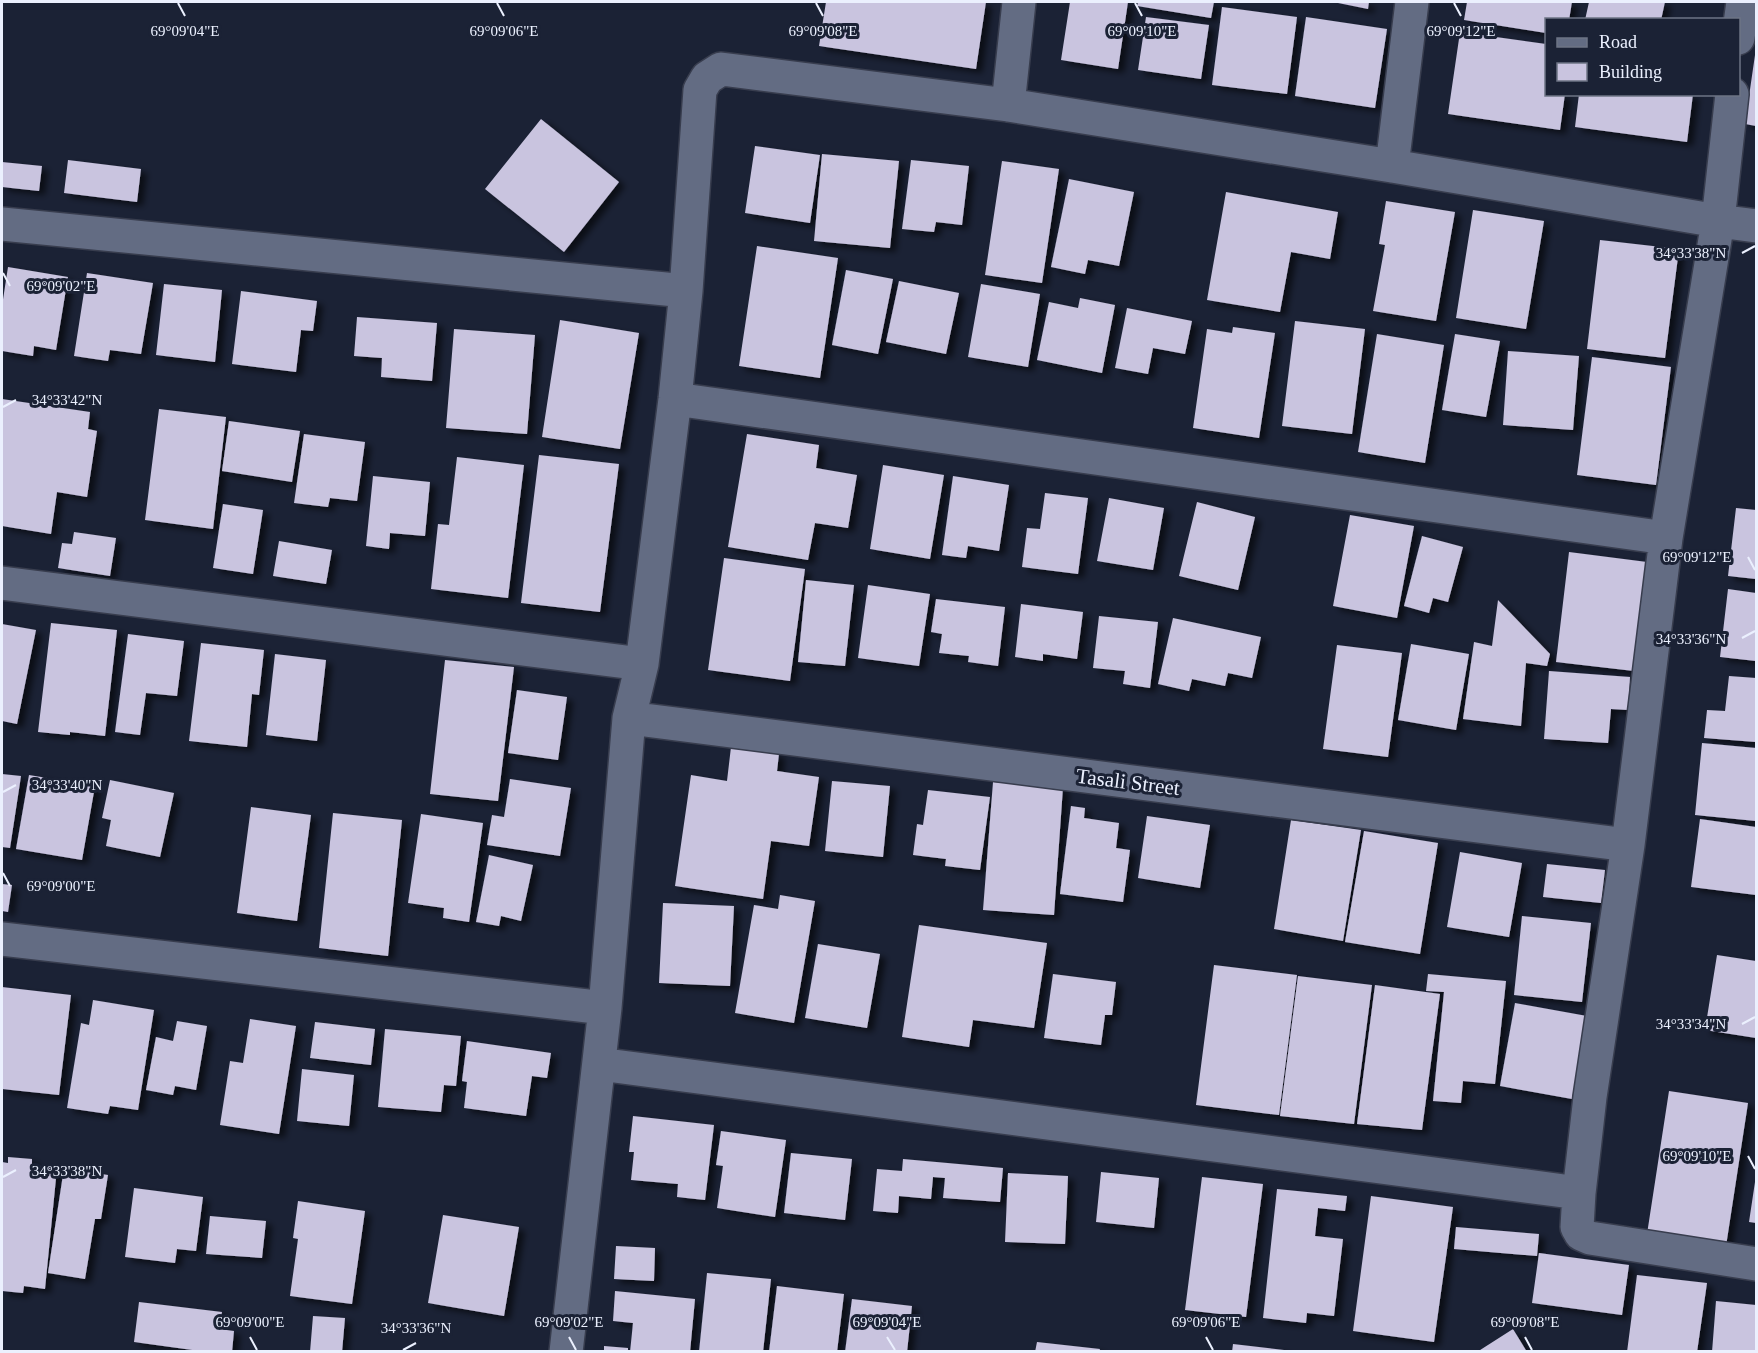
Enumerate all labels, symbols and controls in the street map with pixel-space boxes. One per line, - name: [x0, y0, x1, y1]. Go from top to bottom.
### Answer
- legend: [1545, 18, 1740, 96]
- text: 69°09'04"E: [151, 23, 220, 39]
- text: 69°09'06"E: [470, 23, 539, 39]
- text: 69°09'08"E: [789, 23, 858, 39]
- text: 69°09'10"E: [1108, 23, 1177, 39]
- text: 69°09'12"E: [1427, 23, 1496, 39]
- text: Road: [1599, 32, 1637, 52]
- text: Building: [1599, 62, 1662, 82]
- text: 34°33'38"N: [1656, 245, 1726, 261]
- text: 69°09'02"E: [27, 278, 96, 294]
- text: 34°33'42"N: [32, 392, 102, 408]
- text: 69°09'12"E: [1663, 549, 1732, 565]
- text: 34°33'36"N: [1656, 631, 1726, 647]
- street label: Tasali Street: [1075, 764, 1181, 800]
- text: 34°33'40"N: [32, 777, 102, 793]
- text: 69°09'00"E: [27, 878, 96, 894]
- text: 34°33'34"N: [1656, 1016, 1726, 1032]
- text: 69°09'10"E: [1663, 1148, 1732, 1164]
- text: 34°33'38"N: [32, 1163, 102, 1179]
- text: 69°09'00"E: [216, 1314, 285, 1330]
- text: 69°09'02"E: [535, 1314, 604, 1330]
- text: 69°09'04"E: [853, 1314, 922, 1330]
- text: 69°09'06"E: [1172, 1314, 1241, 1330]
- text: 69°09'08"E: [1491, 1314, 1560, 1330]
- text: 34°33'36"N: [381, 1320, 451, 1336]

